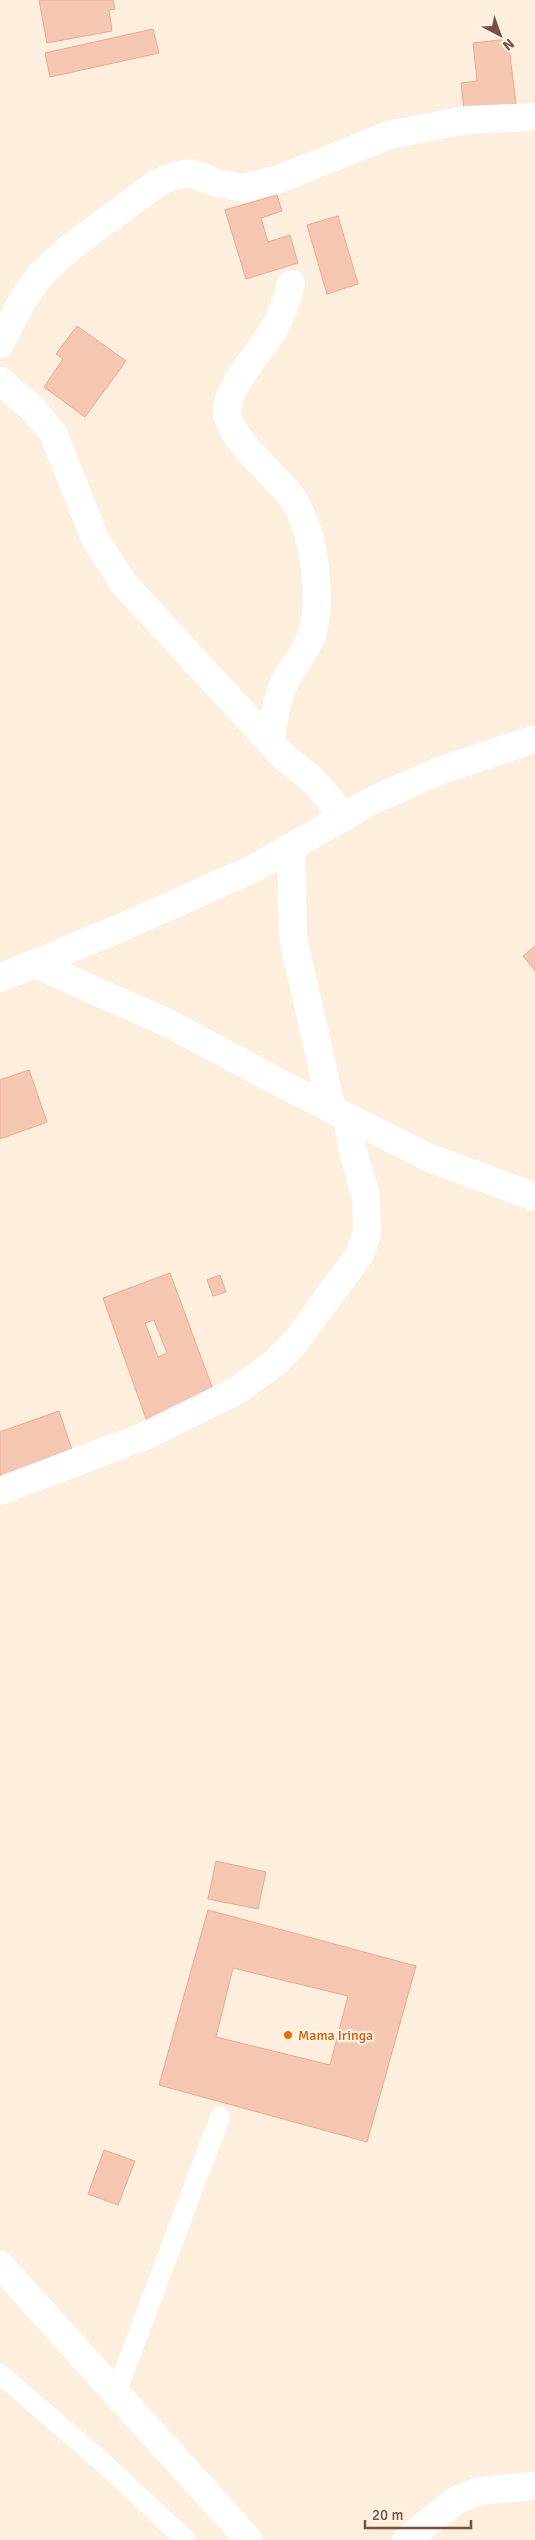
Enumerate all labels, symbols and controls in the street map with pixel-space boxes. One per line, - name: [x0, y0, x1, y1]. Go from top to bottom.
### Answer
- north arrow: [475, 10, 525, 60]
- text: N: [499, 35, 517, 54]
- place label: Mama Iringa: [298, 2027, 373, 2044]
- marker: Mama Iringa: [282, 2029, 294, 2041]
- scale bar: [365, 2498, 471, 2530]
- text: 20 m: [372, 2506, 403, 2524]

